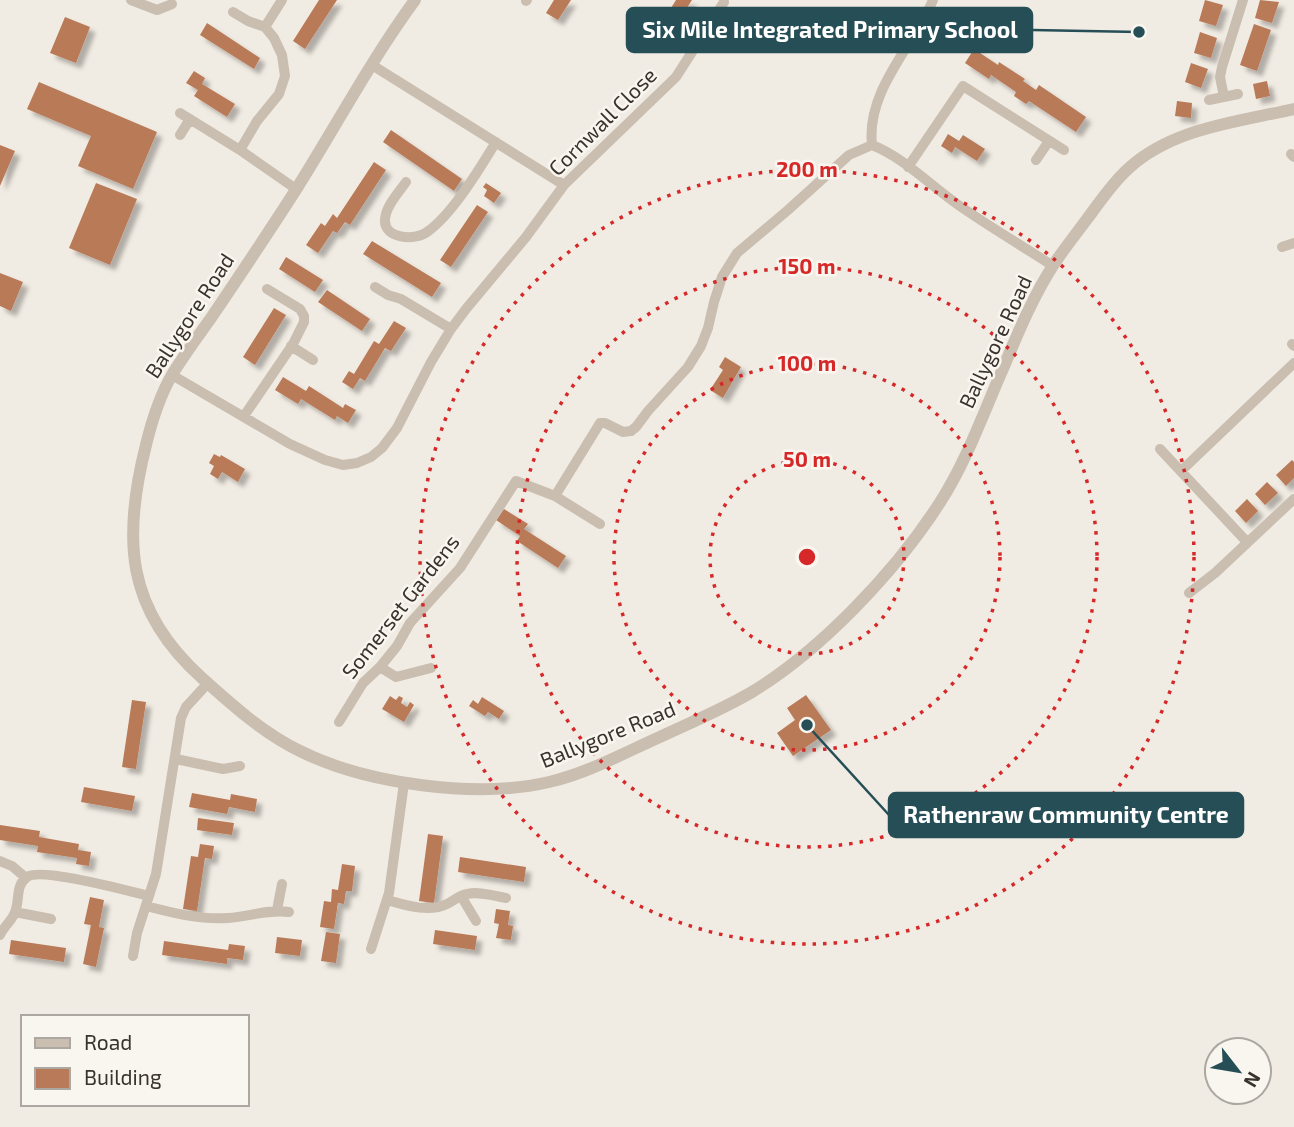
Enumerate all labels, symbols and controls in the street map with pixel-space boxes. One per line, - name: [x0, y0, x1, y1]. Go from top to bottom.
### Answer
- callout: Six Mile Integrated Primary School: [627, 8, 1032, 52]
- text: Six Mile Integrated Primary School: [642, 15, 1018, 43]
- street label: Cornwall Close: [543, 62, 661, 180]
- text: 200 m: [776, 156, 838, 181]
- street label: Ballygore Road: [139, 248, 238, 382]
- text: 150 m: [779, 253, 835, 278]
- street label: Ballygore Road: [953, 271, 1036, 412]
- text: 100 m: [778, 350, 836, 375]
- text: 50 m: [783, 446, 831, 471]
- street label: Somerset Gardens: [336, 529, 464, 683]
- centre of rings: [795, 545, 819, 569]
- street label: Ballygore Road: [536, 695, 679, 772]
- callout: Rathenraw Community Centre: [889, 793, 1243, 837]
- text: Rathenraw Community Centre: [903, 800, 1229, 828]
- legend: [21, 1015, 248, 1106]
- text: Road: [84, 1029, 132, 1054]
- north arrow: [1203, 1036, 1273, 1106]
- text: Building: [84, 1064, 162, 1089]
- text: N: [1240, 1068, 1266, 1092]

